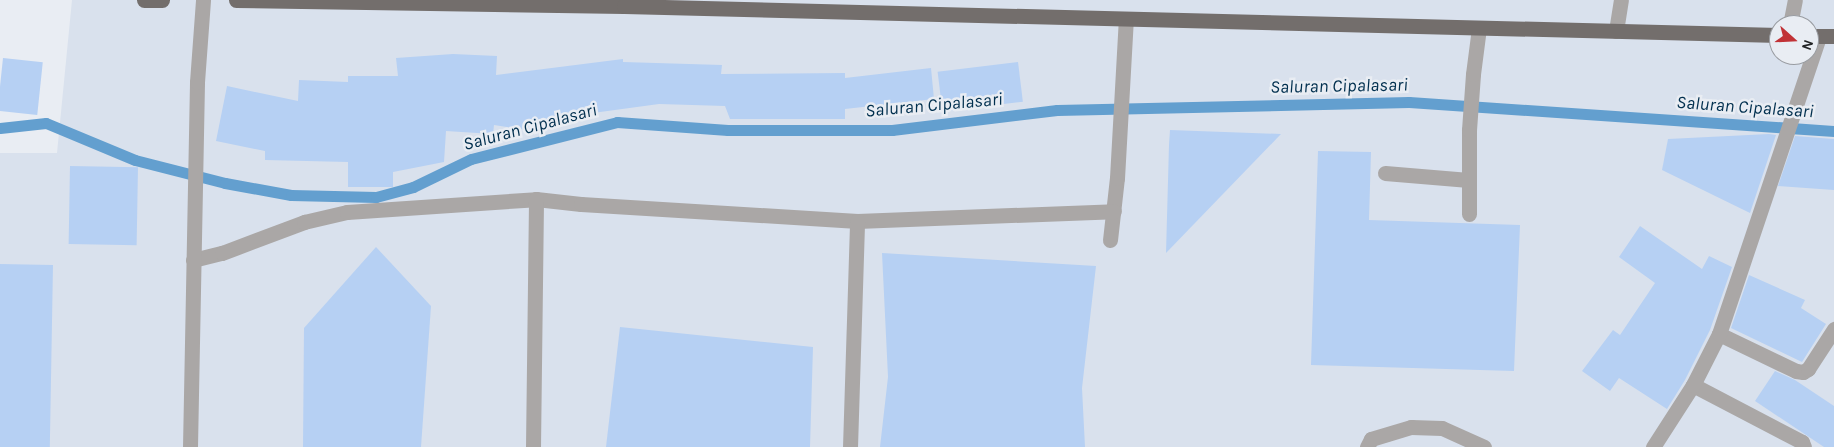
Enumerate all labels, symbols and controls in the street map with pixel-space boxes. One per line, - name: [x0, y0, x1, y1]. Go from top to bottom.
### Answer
- north arrow: [1769, 15, 1819, 65]
- text: N: [1798, 37, 1817, 53]
- water label: Saluran Cipalasari: [1270, 74, 1408, 98]
- water label: Saluran Cipalasari: [864, 88, 1004, 122]
- water label: Saluran Cipalasari: [1676, 91, 1814, 123]
- water label: Saluran Cipalasari: [461, 99, 599, 155]

